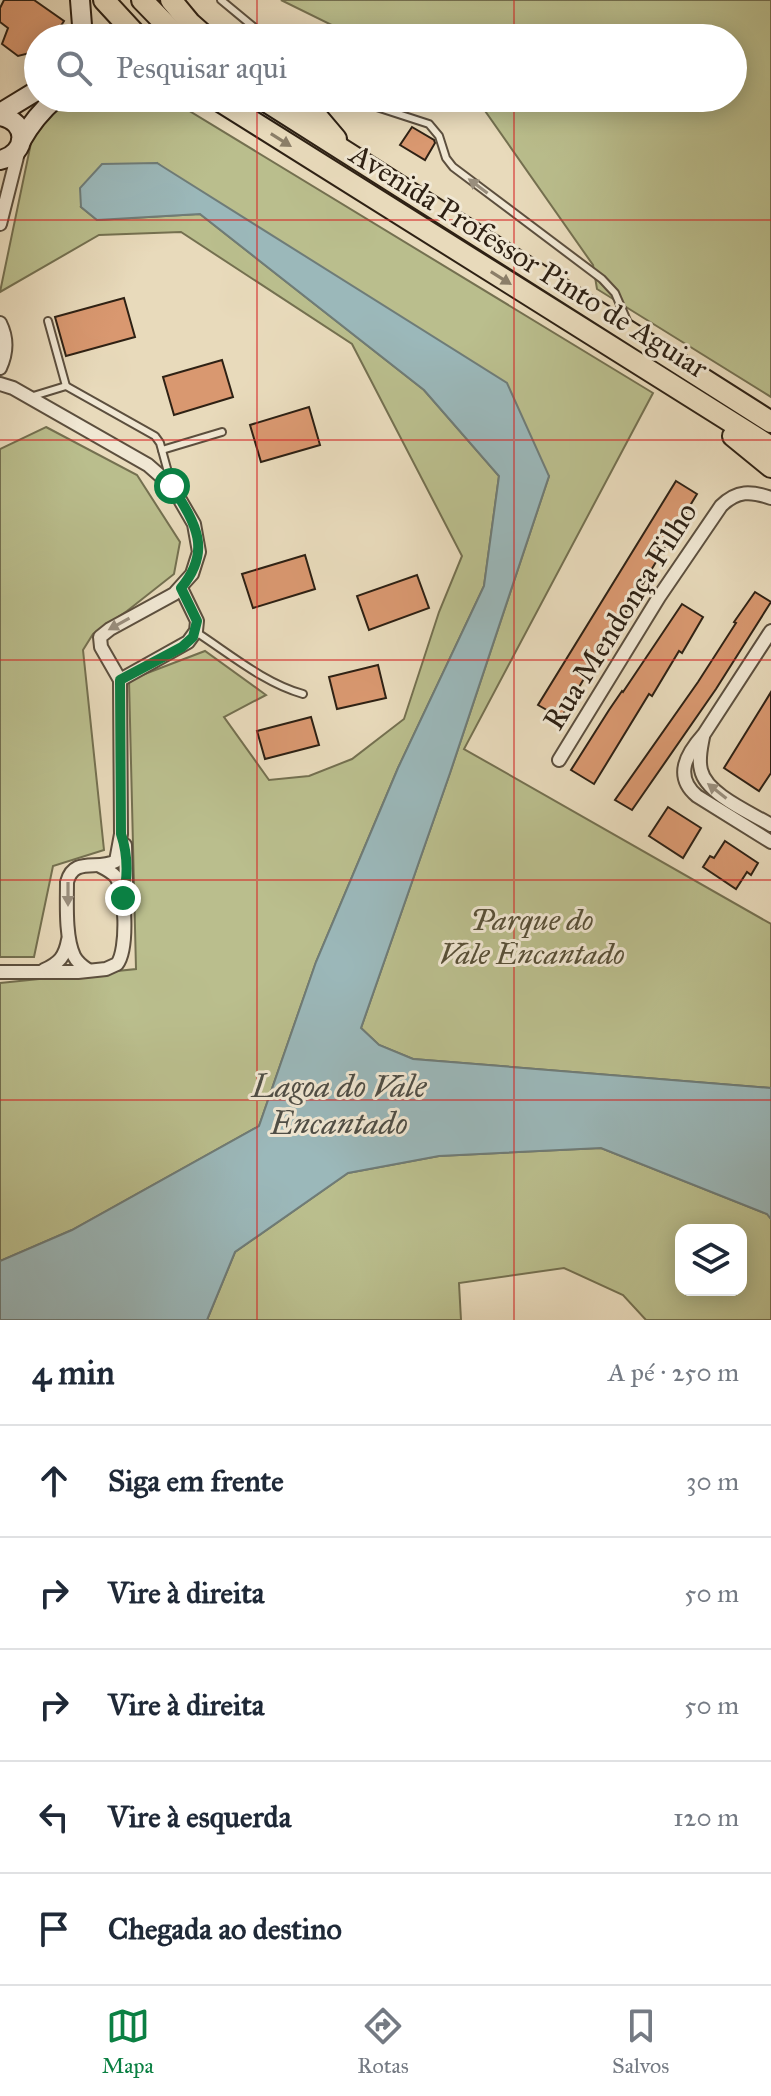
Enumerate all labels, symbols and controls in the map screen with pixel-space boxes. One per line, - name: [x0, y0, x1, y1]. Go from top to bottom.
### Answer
- search box: [24, 24, 747, 112]
- icon: search: [52, 46, 96, 90]
- text: Pesquisar aqui: [116, 50, 287, 86]
- one-way arrow: [270, 132, 291, 147]
- street label: Avenida Professor Pinto de Aguiar: [342, 135, 715, 387]
- one-way arrow: [468, 179, 489, 194]
- one-way arrow: [490, 271, 512, 285]
- route start: [154, 468, 190, 504]
- street label: Rua Mendonça Filho: [535, 496, 705, 736]
- one-way arrow: [108, 617, 131, 631]
- one-way arrow: [707, 783, 727, 799]
- route end: [105, 880, 141, 916]
- one-way arrow: [62, 882, 74, 907]
- park label: Parque do Vale Encantado: [439, 902, 625, 972]
- water label: Lagoa do Vale Encantado: [250, 1067, 427, 1143]
- map controls: [675, 1224, 747, 1296]
- button: layers: [675, 1224, 747, 1296]
- text: 4 min: [32, 1352, 115, 1393]
- text: A pé · 250 m: [608, 1356, 739, 1388]
- icon: ahead: [32, 1459, 76, 1503]
- text: Siga em frente: [108, 1463, 284, 1499]
- text: 30 m: [686, 1465, 739, 1497]
- icon: right: [32, 1571, 76, 1615]
- text: Vire à direita: [108, 1575, 264, 1611]
- text: 50 m: [684, 1577, 739, 1609]
- icon: right: [32, 1683, 76, 1727]
- text: Vire à direita: [108, 1687, 264, 1723]
- text: 50 m: [684, 1689, 739, 1721]
- icon: left: [32, 1795, 76, 1839]
- text: Vire à esquerda: [108, 1799, 291, 1835]
- text: 120 m: [673, 1801, 739, 1833]
- icon: arrive: [32, 1907, 76, 1951]
- text: Chegada ao destino: [108, 1911, 342, 1947]
- tab: Mapa: [102, 2004, 154, 2079]
- tab: Rotas: [357, 2004, 409, 2079]
- tab: Salvos: [612, 2004, 669, 2079]

